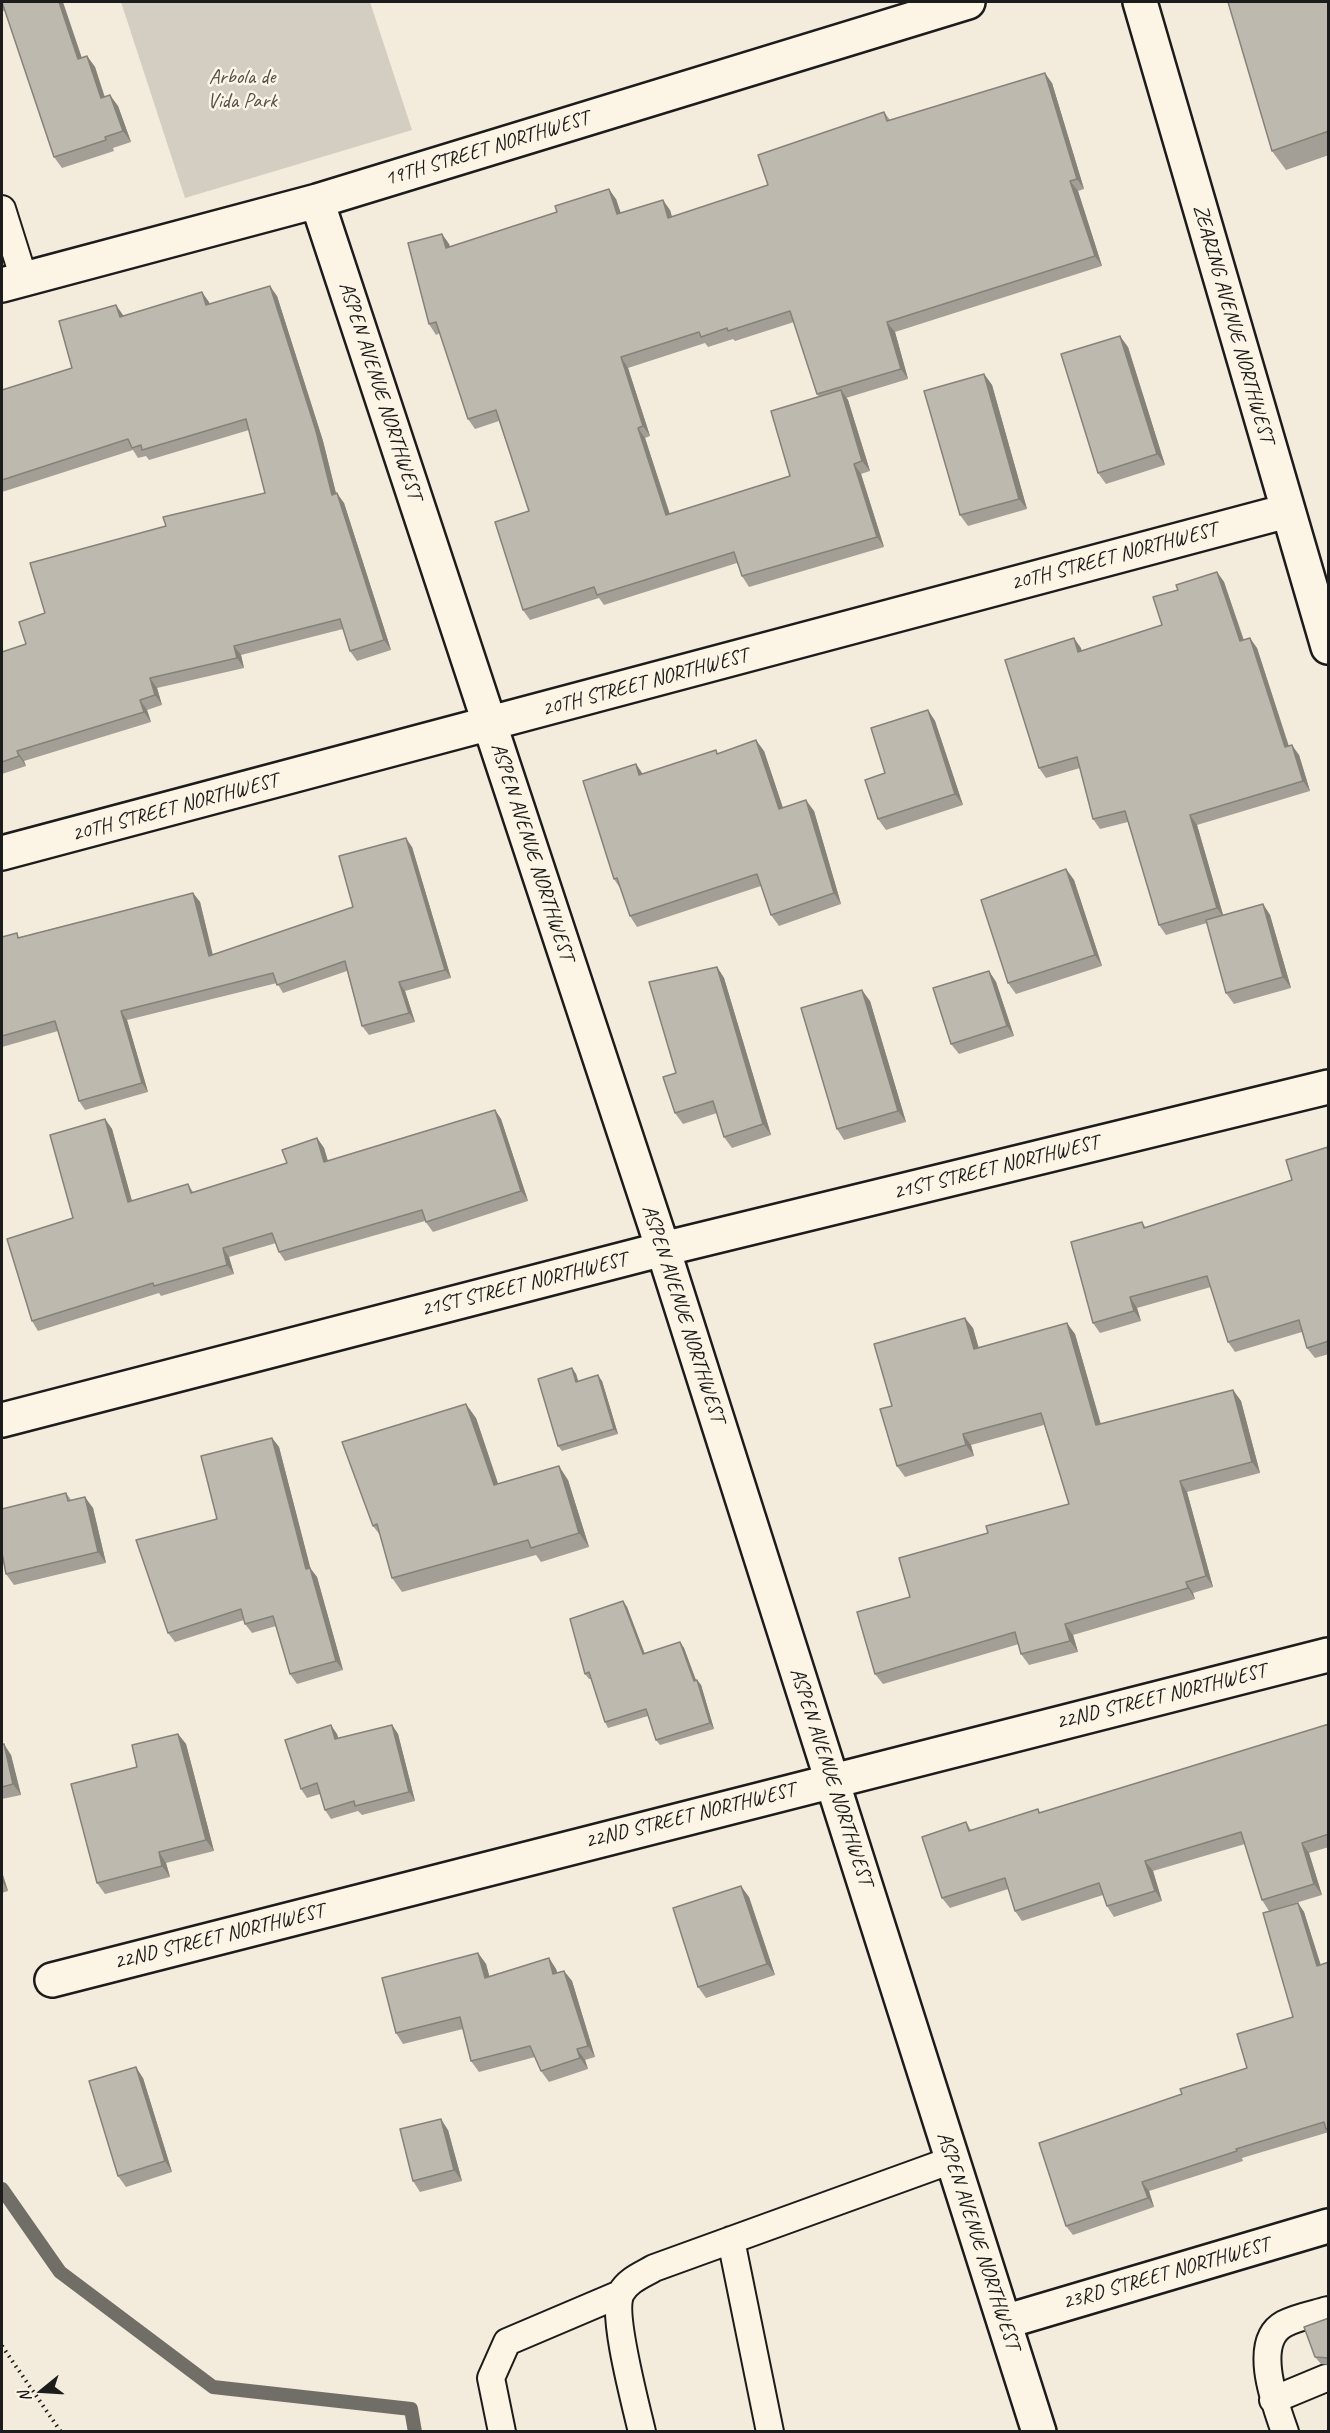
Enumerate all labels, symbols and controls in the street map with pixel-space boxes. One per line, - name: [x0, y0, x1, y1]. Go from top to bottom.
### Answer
- park label: Arbola de Vida Park: [207, 64, 277, 114]
- street label: 19TH STREET NORTHWEST: [382, 106, 592, 192]
- street label: ZEARING AVENUE NORTHWEST: [1187, 202, 1279, 446]
- street label: ASPEN AVENUE NORTHWEST: [333, 279, 427, 503]
- street label: 20TH STREET NORTHWEST: [1008, 517, 1220, 597]
- street label: 20TH STREET NORTHWEST: [539, 643, 751, 723]
- street label: ASPEN AVENUE NORTHWEST: [485, 740, 579, 964]
- street label: 20TH STREET NORTHWEST: [69, 768, 281, 848]
- street label: 21ST STREET NORTHWEST: [891, 1130, 1101, 1206]
- street label: ASPEN AVENUE NORTHWEST: [636, 1202, 730, 1426]
- street label: 21ST STREET NORTHWEST: [419, 1247, 629, 1323]
- street label: 22ND STREET NORTHWEST: [1053, 1659, 1269, 1735]
- street label: ASPEN AVENUE NORTHWEST: [784, 1665, 878, 1889]
- street label: 22ND STREET NORTHWEST: [582, 1778, 798, 1854]
- street label: 22ND STREET NORTHWEST: [111, 1899, 327, 1975]
- street label: ASPEN AVENUE NORTHWEST: [931, 2129, 1025, 2353]
- street label: 23RD STREET NORTHWEST: [1059, 2232, 1273, 2316]
- north arrow: [12, 2361, 72, 2421]
- text: N: [14, 2389, 36, 2404]

